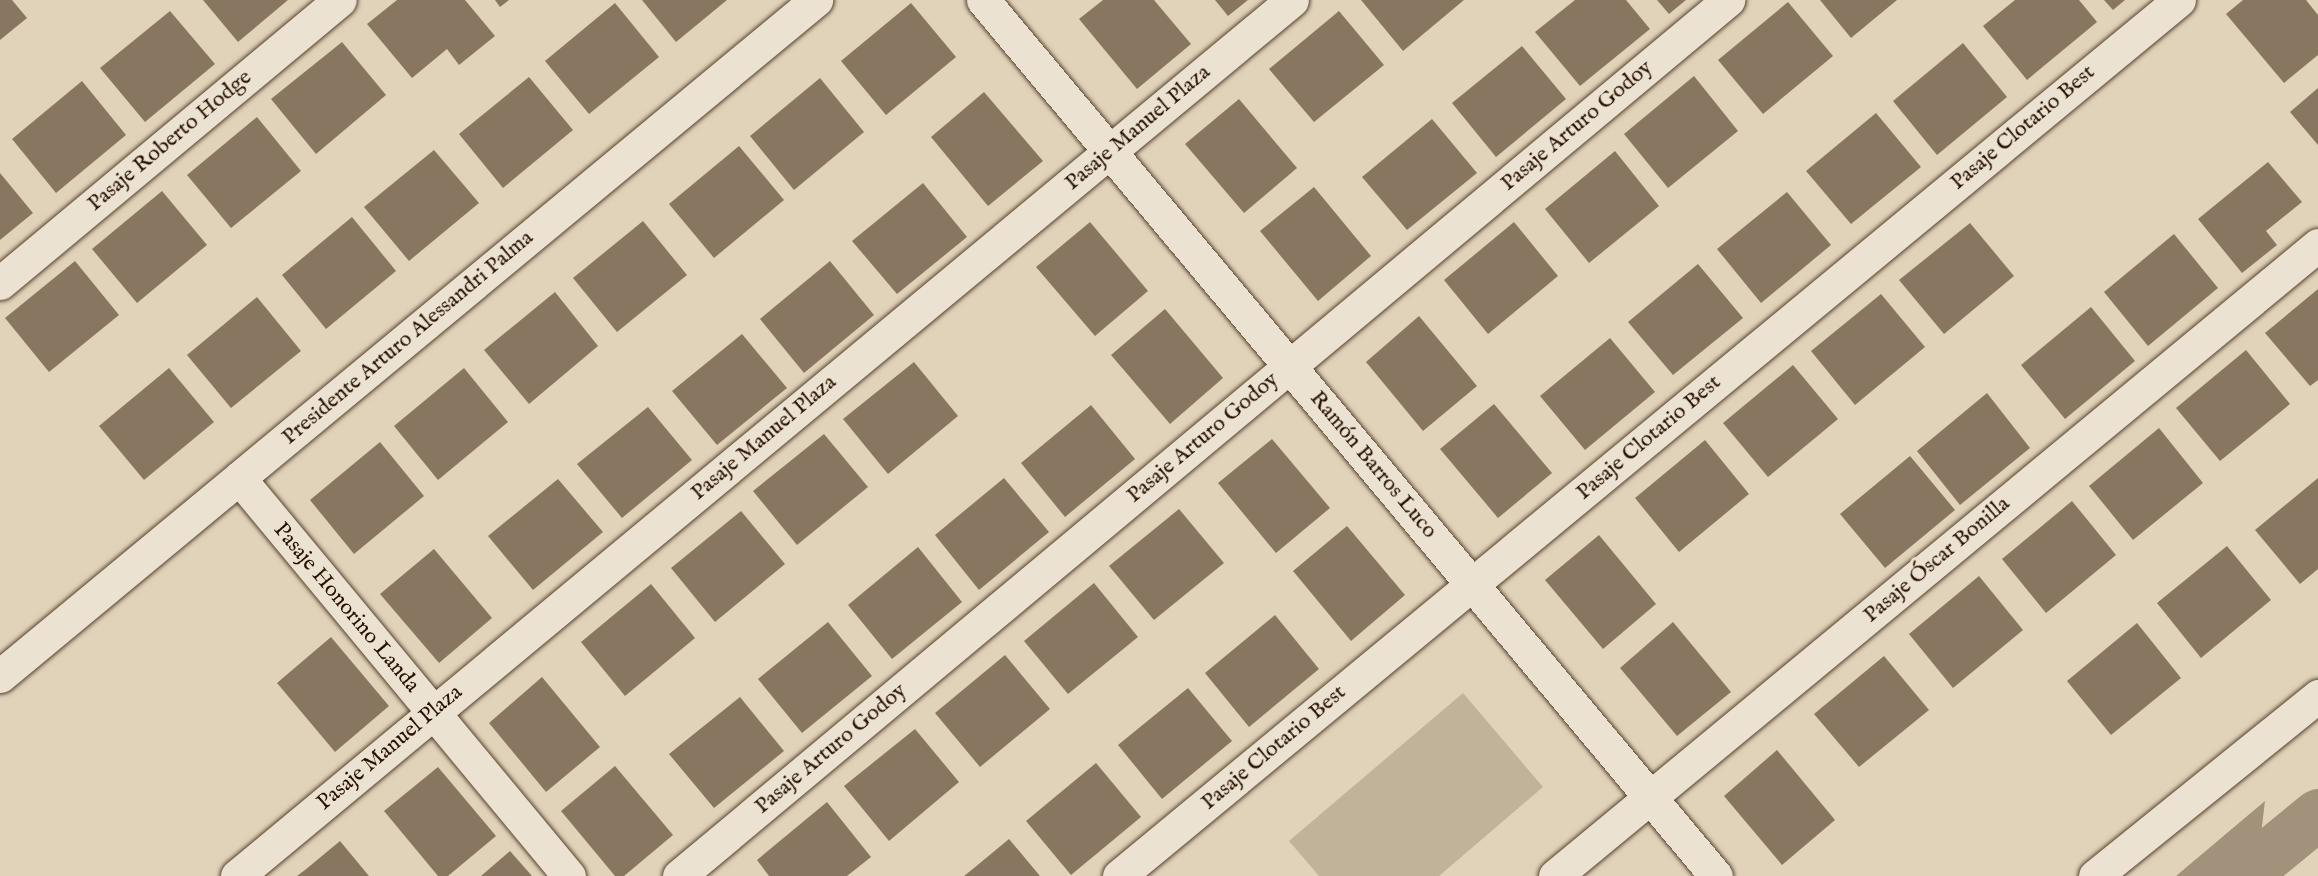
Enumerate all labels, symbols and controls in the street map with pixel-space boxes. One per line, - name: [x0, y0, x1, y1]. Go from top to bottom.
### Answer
- street label: Pasaje Arturo Godoy: [1496, 55, 1658, 197]
- street label: Pasaje Manuel Plaza: [1060, 60, 1216, 196]
- street label: Pasaje Clotario Best: [1945, 60, 2101, 196]
- street label: Pasaje Roberto Hodge: [83, 65, 257, 217]
- street label: Presidente Arturo Alessandri Palma: [277, 225, 539, 451]
- street label: Pasaje Arturo Godoy: [1122, 367, 1284, 509]
- street label: Pasaje Manuel Plaza: [686, 370, 842, 506]
- street label: Pasaje Clotario Best: [1571, 370, 1727, 506]
- street label: Ramón Barros Luco: [1304, 386, 1442, 544]
- street label: Pasaje Óscar Bonilla: [1859, 491, 2015, 629]
- street label: Pasaje Honorino Landa: [267, 518, 425, 698]
- street label: Pasaje Arturo Godoy: [750, 678, 912, 820]
- street label: Pasaje Manuel Plaza: [312, 680, 468, 816]
- street label: Pasaje Clotario Best: [1196, 680, 1352, 816]

